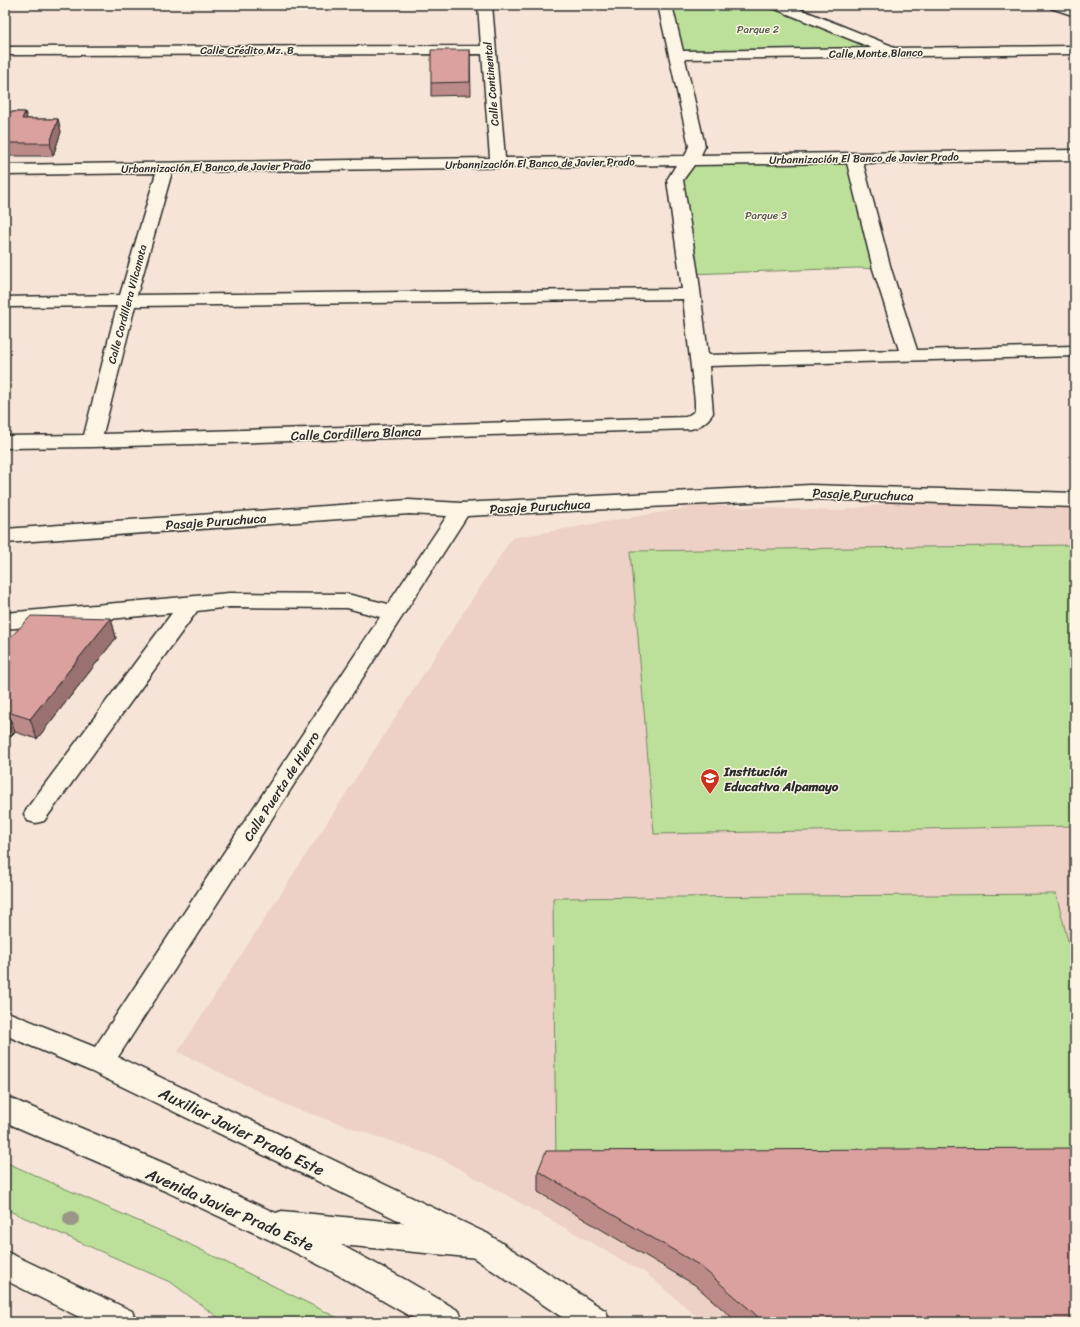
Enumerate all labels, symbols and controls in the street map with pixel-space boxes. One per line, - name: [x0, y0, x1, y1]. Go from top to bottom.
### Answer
- park label: Parque 2: [737, 20, 780, 39]
- street label: Calle Continental: [478, 40, 505, 127]
- street label: Calle Crédito Mz. B: [200, 41, 294, 60]
- street label: Calle Monte Blanco: [829, 43, 924, 64]
- street label: Urbannización El Banco de Javier Prado: [769, 147, 959, 170]
- street label: Urbannización El Banco de Javier Prado: [445, 152, 635, 175]
- street label: Urbannización El Banco de Javier Prado: [121, 156, 311, 179]
- park label: Parque 3: [745, 206, 787, 225]
- street label: Calle Cordillera Vilcanota: [102, 242, 153, 366]
- street label: Calle Cordillera Blanca: [291, 420, 422, 447]
- street label: Pasaje Puruchuca: [812, 481, 914, 508]
- street label: Pasaje Puruchuca: [489, 492, 592, 521]
- street label: Pasaje Puruchuca: [165, 506, 268, 537]
- street label: Calle Puerta de Hierro: [237, 726, 326, 846]
- place label: Institución Educativa Alpamayo: [723, 760, 839, 798]
- school or university icon: Institución Educativa Alpamayo: [699, 767, 721, 795]
- street label: Auxiliar Javier Prado Este: [153, 1078, 330, 1184]
- street label: Avenida Javier Prado Este: [140, 1159, 319, 1260]

